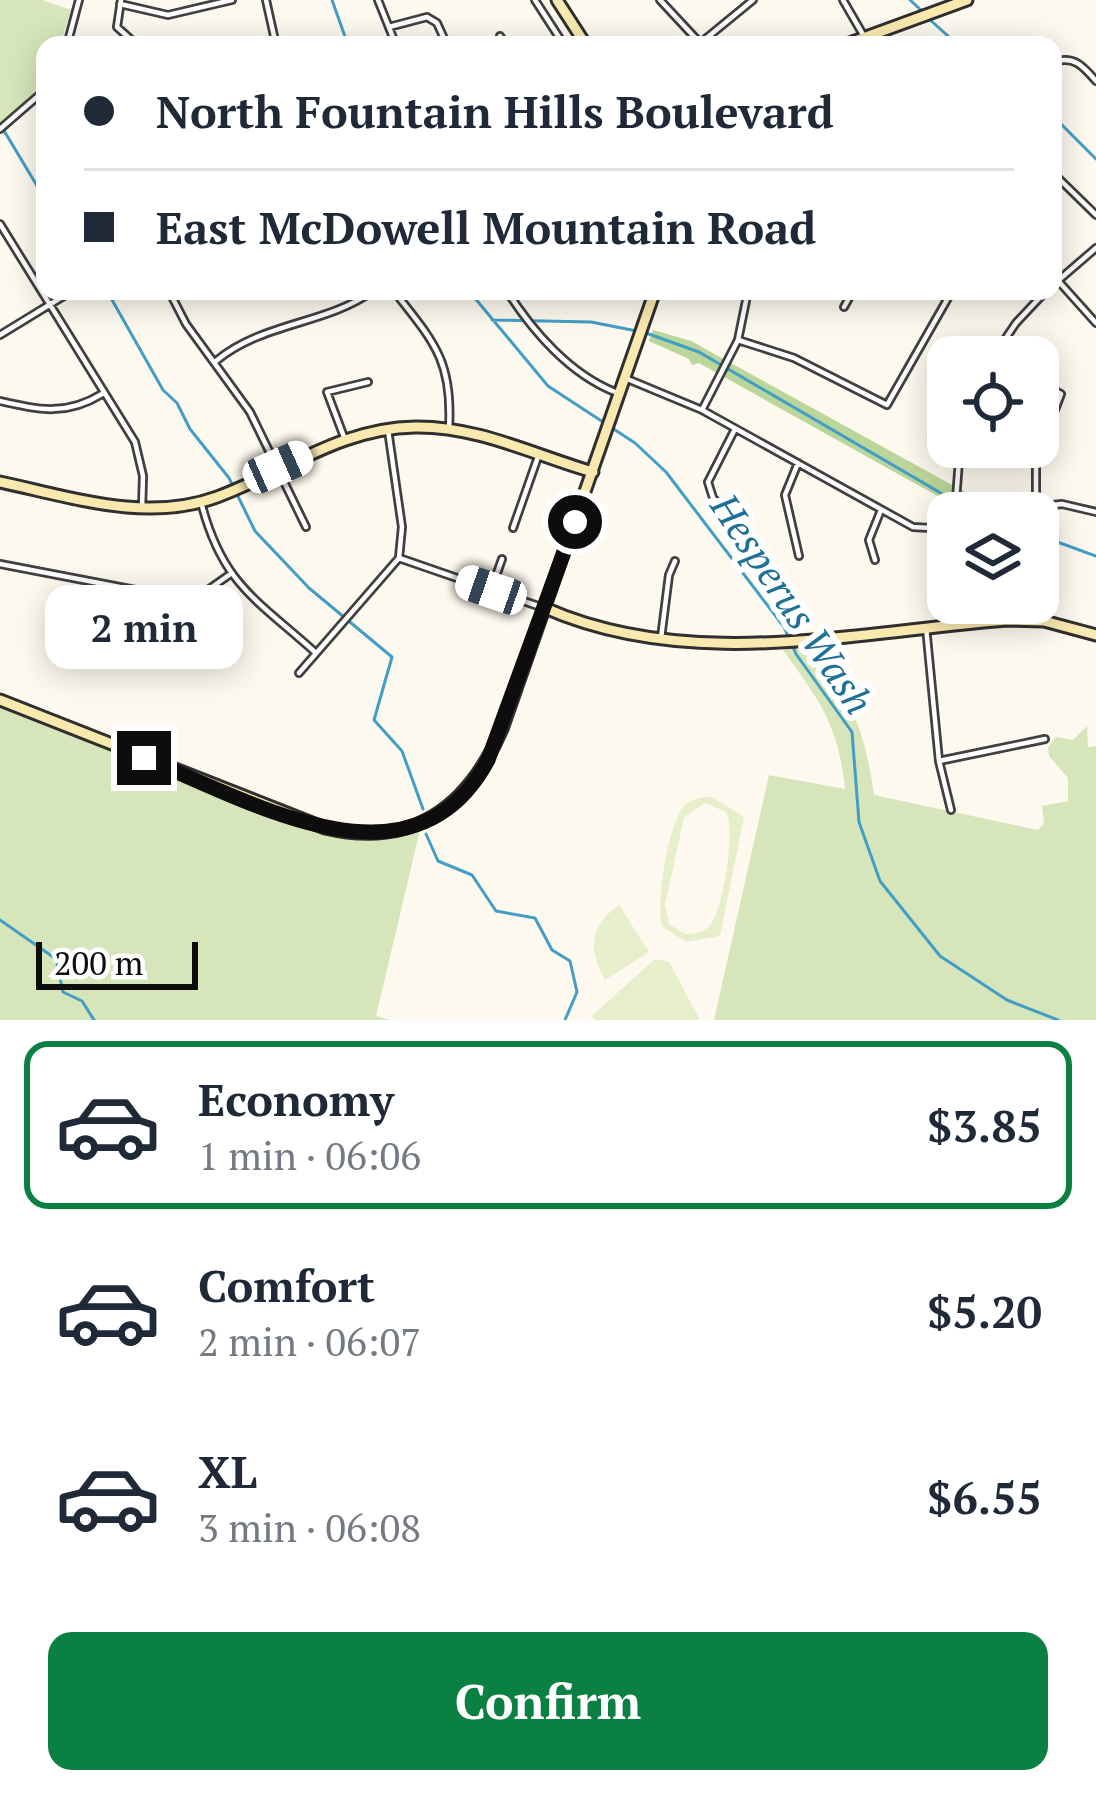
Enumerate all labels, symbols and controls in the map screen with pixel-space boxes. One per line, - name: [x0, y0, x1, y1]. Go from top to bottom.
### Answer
- text: North Fountain Hills Boulevard: [156, 81, 834, 141]
- text: East McDowell Mountain Road: [156, 197, 816, 257]
- map controls: [927, 336, 1059, 624]
- button: locate: [927, 336, 1059, 468]
- car: [238, 436, 318, 498]
- water label: Hesperus Wash: [699, 482, 886, 724]
- button: layers: [927, 492, 1059, 624]
- route start: [548, 495, 602, 549]
- car: [451, 561, 531, 619]
- callout: 2 min: [45, 584, 243, 668]
- text: 2 min: [91, 601, 197, 653]
- route end: [117, 731, 171, 785]
- scale bar: [36, 936, 198, 989]
- text: 200 m: [54, 941, 143, 984]
- text: Economy: [198, 1069, 394, 1129]
- icon: car: [54, 1071, 162, 1179]
- text: $3.85: [927, 1095, 1042, 1155]
- text: 1 min · 06:06: [198, 1129, 421, 1181]
- text: Comfort: [198, 1255, 375, 1315]
- icon: car: [54, 1257, 162, 1365]
- text: $5.20: [927, 1281, 1042, 1341]
- text: 2 min · 06:07: [198, 1315, 421, 1367]
- text: XL: [198, 1441, 257, 1501]
- icon: car: [54, 1443, 162, 1551]
- text: $6.55: [927, 1467, 1042, 1527]
- text: 3 min · 06:08: [198, 1501, 421, 1553]
- button: Confirm: [48, 1632, 1048, 1770]

